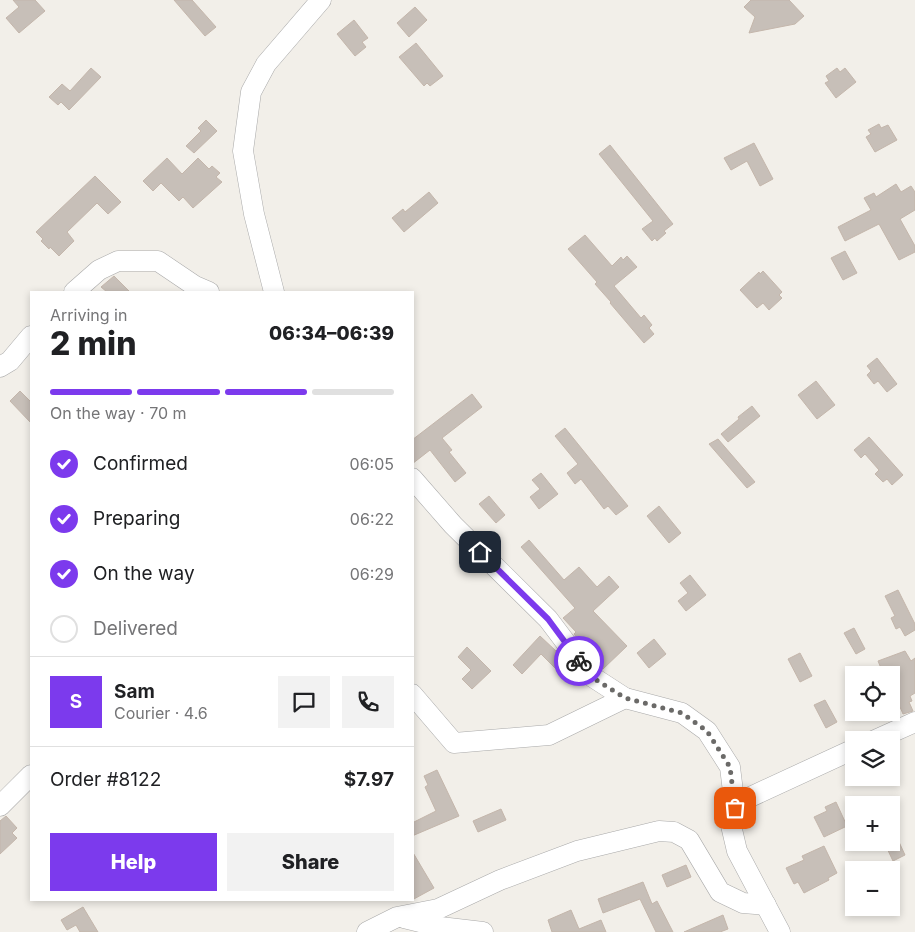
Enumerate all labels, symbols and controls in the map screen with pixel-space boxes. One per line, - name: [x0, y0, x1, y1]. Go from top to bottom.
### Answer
- text: Arriving in: [50, 305, 127, 325]
- text: 06:34–06:39: [269, 322, 394, 345]
- text: 2 min: [50, 324, 136, 363]
- text: On the way · 70 m: [50, 403, 187, 423]
- icon: check: [50, 450, 78, 478]
- text: Confirmed: [93, 452, 188, 475]
- text: 06:05: [350, 454, 394, 474]
- icon: check: [50, 505, 78, 533]
- text: Preparing: [93, 507, 180, 530]
- text: 06:22: [350, 509, 394, 529]
- pin: [459, 531, 501, 573]
- icon: home: [466, 538, 494, 566]
- icon: check: [50, 560, 78, 588]
- text: On the way: [93, 562, 195, 585]
- text: 06:29: [350, 564, 394, 584]
- text: Delivered: [93, 617, 178, 640]
- courier: [554, 636, 604, 686]
- icon: bike: [565, 647, 593, 675]
- map controls: [845, 666, 900, 916]
- button: locate: [845, 666, 900, 721]
- button: chat: [278, 676, 330, 728]
- button: phone: [342, 676, 394, 728]
- text: Sam: [114, 680, 155, 703]
- text: S: [70, 690, 82, 713]
- text: Courier · 4.6: [114, 703, 208, 723]
- button: layers: [845, 731, 900, 786]
- text: Order #8122: [50, 768, 161, 791]
- text: $7.97: [344, 768, 394, 791]
- pin: [714, 787, 756, 829]
- icon: bag: [721, 794, 749, 822]
- button: +: [845, 796, 900, 851]
- button: Help: [50, 833, 217, 891]
- button: Share: [227, 833, 394, 891]
- button: −: [845, 861, 900, 916]

